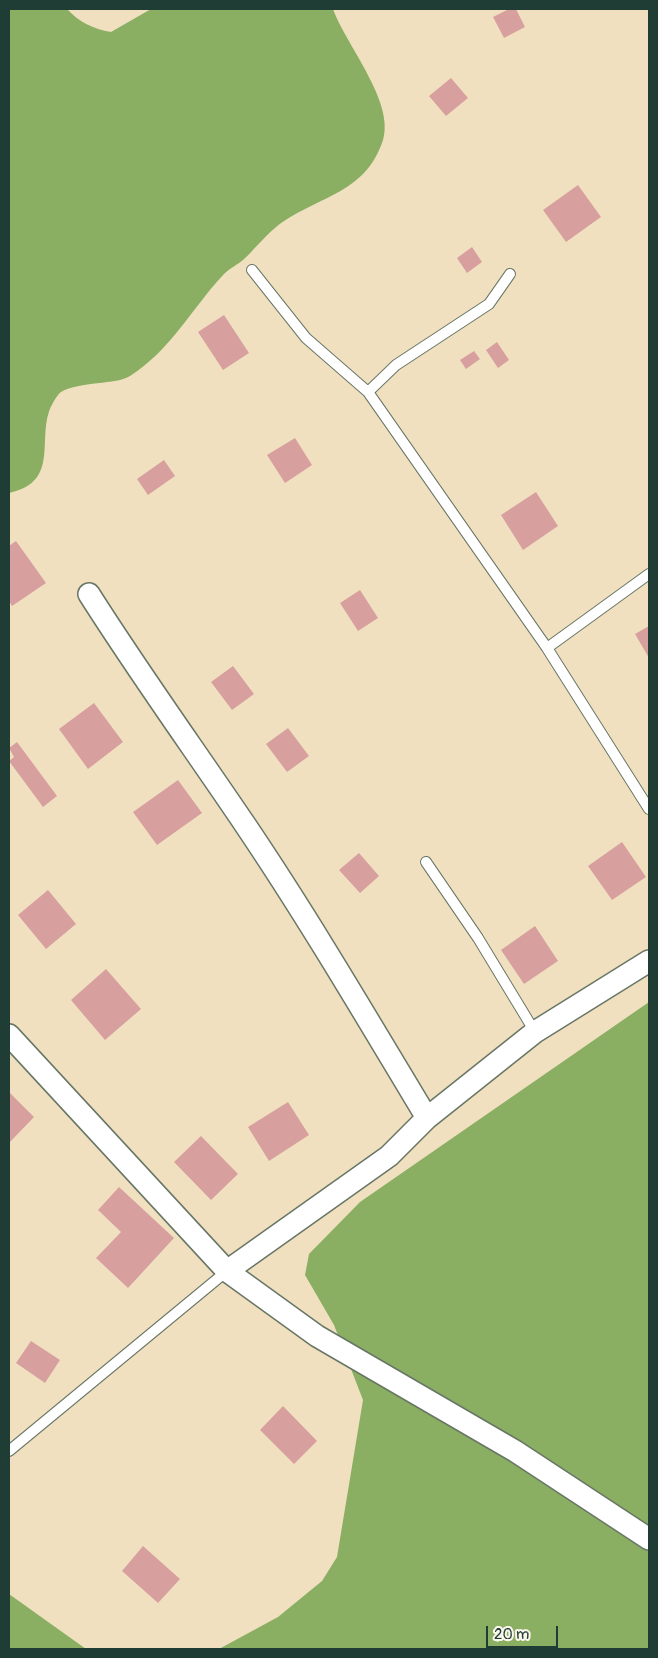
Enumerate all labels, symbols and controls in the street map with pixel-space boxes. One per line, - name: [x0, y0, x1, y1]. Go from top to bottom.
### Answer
- scale bar: [488, 1616, 560, 1648]
- text: 20 m: [494, 1625, 529, 1644]

